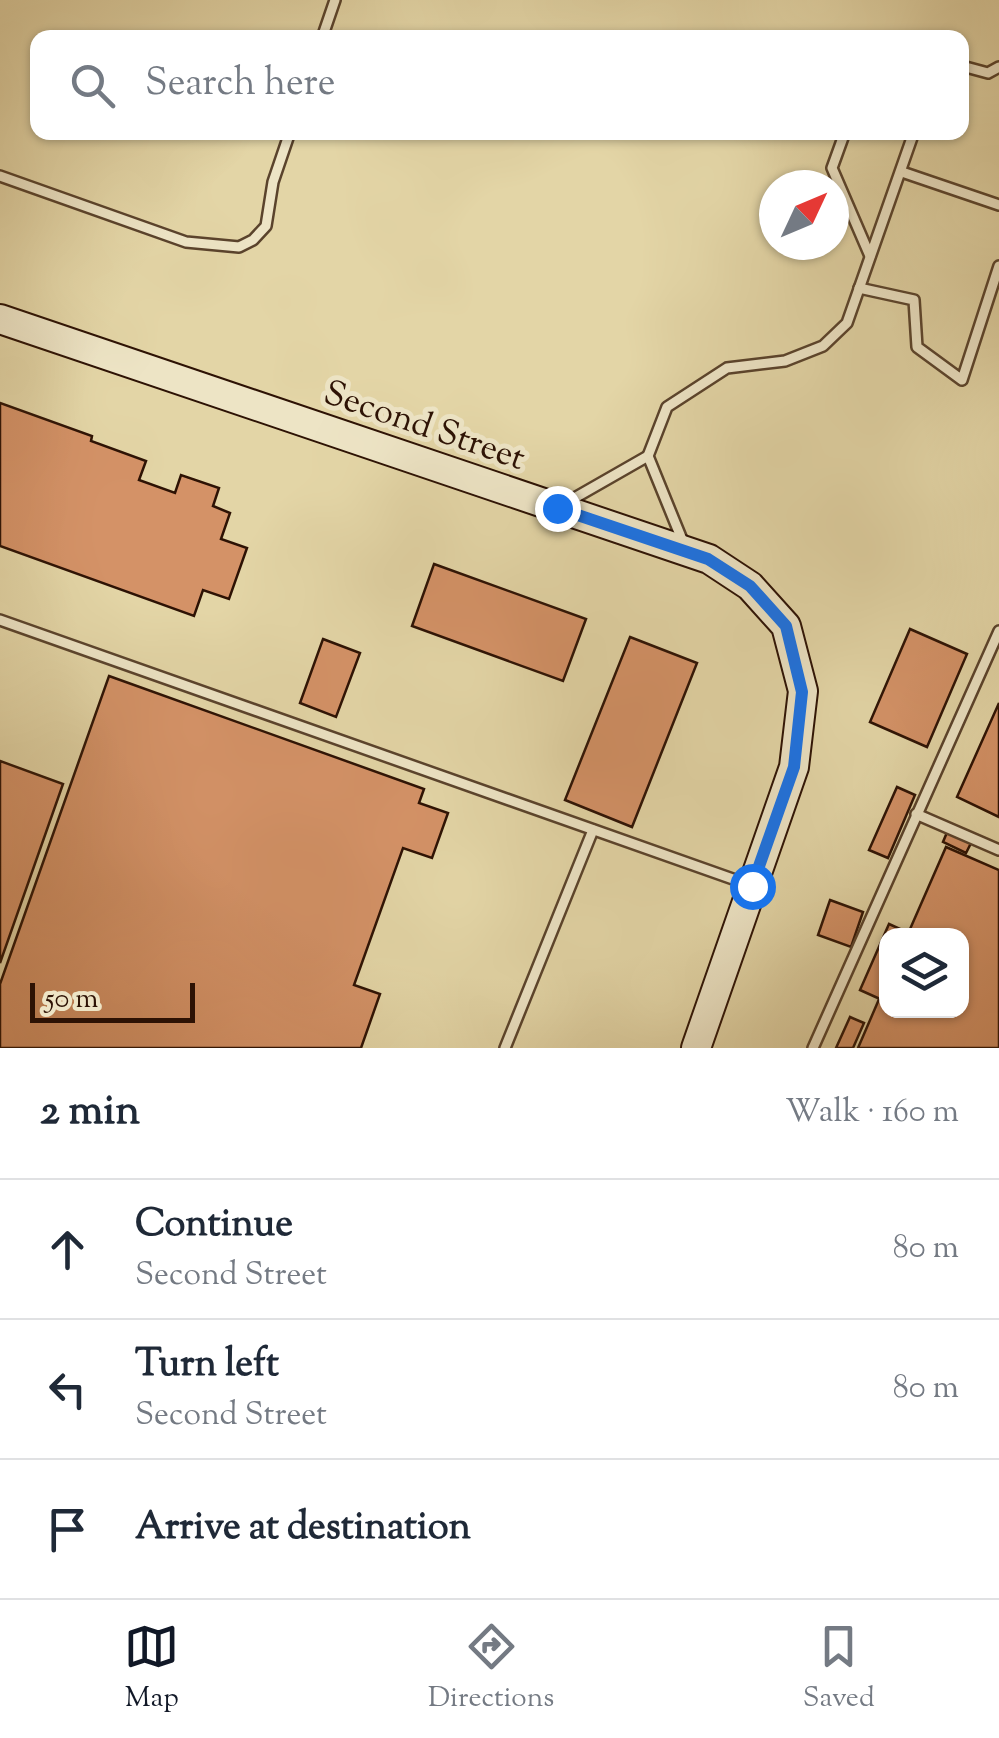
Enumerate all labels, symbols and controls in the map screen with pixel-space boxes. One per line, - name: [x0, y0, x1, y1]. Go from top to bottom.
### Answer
- search box: [30, 30, 969, 140]
- icon: search: [65, 58, 120, 113]
- text: Search here: [145, 58, 336, 112]
- north arrow: [759, 170, 849, 260]
- street label: Second Street: [316, 369, 532, 486]
- route end: [535, 486, 581, 532]
- route start: [730, 864, 776, 910]
- map controls: [879, 928, 969, 1018]
- button: layers: [879, 928, 969, 1018]
- scale bar: [30, 978, 195, 1023]
- text: 50 m: [45, 980, 99, 1020]
- text: 2 min: [40, 1083, 140, 1143]
- text: Walk · 160 m: [785, 1090, 959, 1136]
- text: Continue: [135, 1199, 293, 1253]
- icon: ahead: [40, 1222, 95, 1277]
- text: 80 m: [893, 1226, 959, 1272]
- text: Second Street: [135, 1253, 327, 1299]
- text: Turn left: [135, 1339, 279, 1393]
- icon: left: [40, 1362, 95, 1417]
- text: 80 m: [893, 1366, 959, 1412]
- text: Second Street: [135, 1393, 327, 1439]
- icon: arrive: [40, 1502, 95, 1557]
- text: Arrive at destination: [135, 1502, 471, 1556]
- tab: Map: [124, 1619, 179, 1719]
- tab: Directions: [428, 1619, 554, 1719]
- tab: Saved: [803, 1619, 875, 1719]

